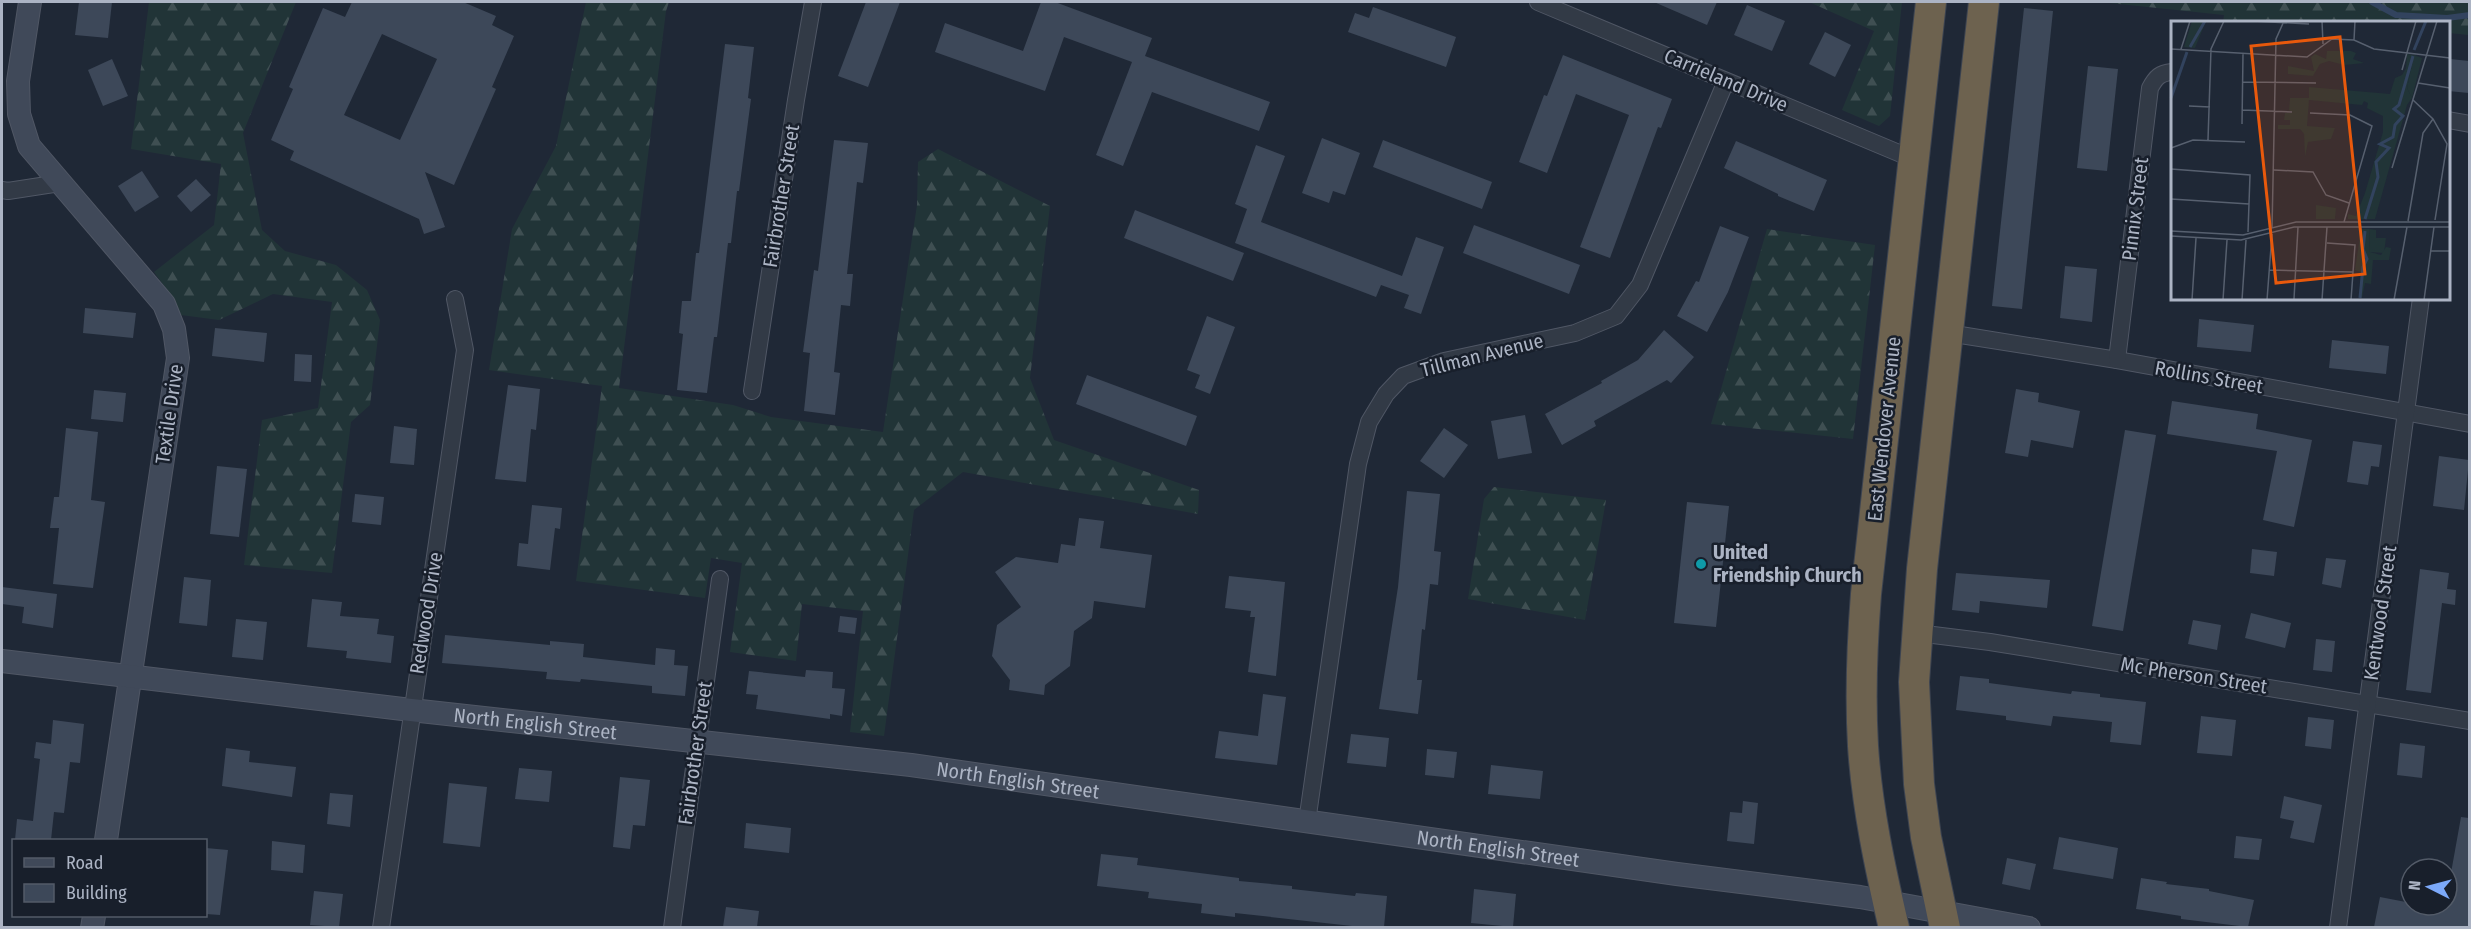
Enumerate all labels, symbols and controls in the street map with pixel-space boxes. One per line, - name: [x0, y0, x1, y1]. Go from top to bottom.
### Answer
- inset map: [2171, 21, 2450, 300]
- street label: Carrieland Drive: [1661, 43, 1791, 117]
- street label: Fairbrother Street: [758, 122, 804, 269]
- street label: Pinnix Street: [2117, 155, 2153, 262]
- street label: Tillman Avenue: [1418, 328, 1546, 382]
- street label: East Wendover Avenue: [1862, 336, 1906, 522]
- street label: Rollins Street: [2153, 356, 2266, 398]
- street label: Textile Drive: [150, 363, 188, 465]
- place label: United Friendship Church: [1713, 540, 1862, 587]
- street label: Kentwood Street: [2359, 544, 2401, 682]
- street label: Redwood Drive: [405, 550, 447, 676]
- marker: United Friendship Church: [1694, 557, 1708, 571]
- street label: Mc Pherson Street: [2119, 652, 2269, 699]
- street label: Fairbrother Street: [673, 679, 717, 826]
- street label: North English Street: [453, 703, 619, 745]
- street label: North English Street: [935, 757, 1101, 804]
- street label: North English Street: [1415, 825, 1581, 872]
- legend: [12, 839, 207, 917]
- text: Road: [66, 852, 103, 874]
- north arrow: [2399, 857, 2459, 917]
- text: N: [2405, 880, 2425, 891]
- text: Building: [66, 882, 127, 904]

